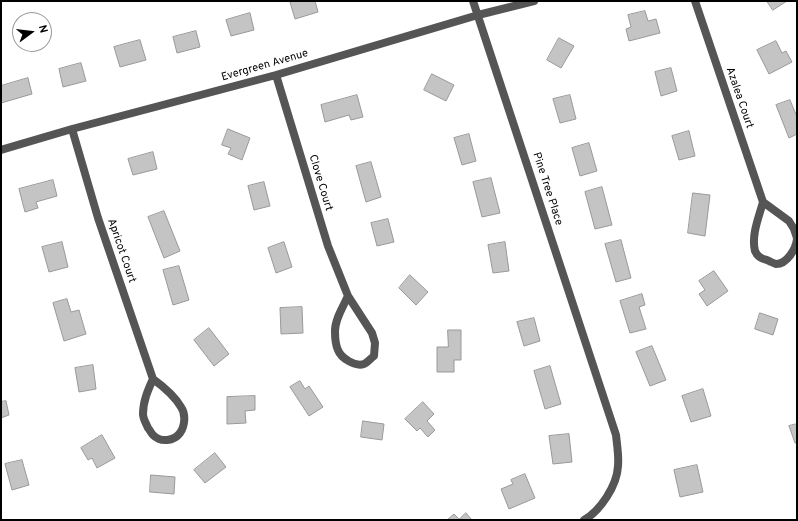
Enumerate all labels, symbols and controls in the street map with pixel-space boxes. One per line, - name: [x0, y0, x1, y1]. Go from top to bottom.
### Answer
- north arrow: [12, 12, 52, 52]
- text: N: [35, 24, 50, 35]
- street label: Evergreen Avenue: [220, 47, 310, 85]
- street label: Azalea Court: [722, 66, 756, 130]
- street label: Pine Tree Place: [529, 151, 565, 227]
- street label: Clove Court: [305, 153, 335, 213]
- street label: Apricot Court: [104, 217, 138, 285]

